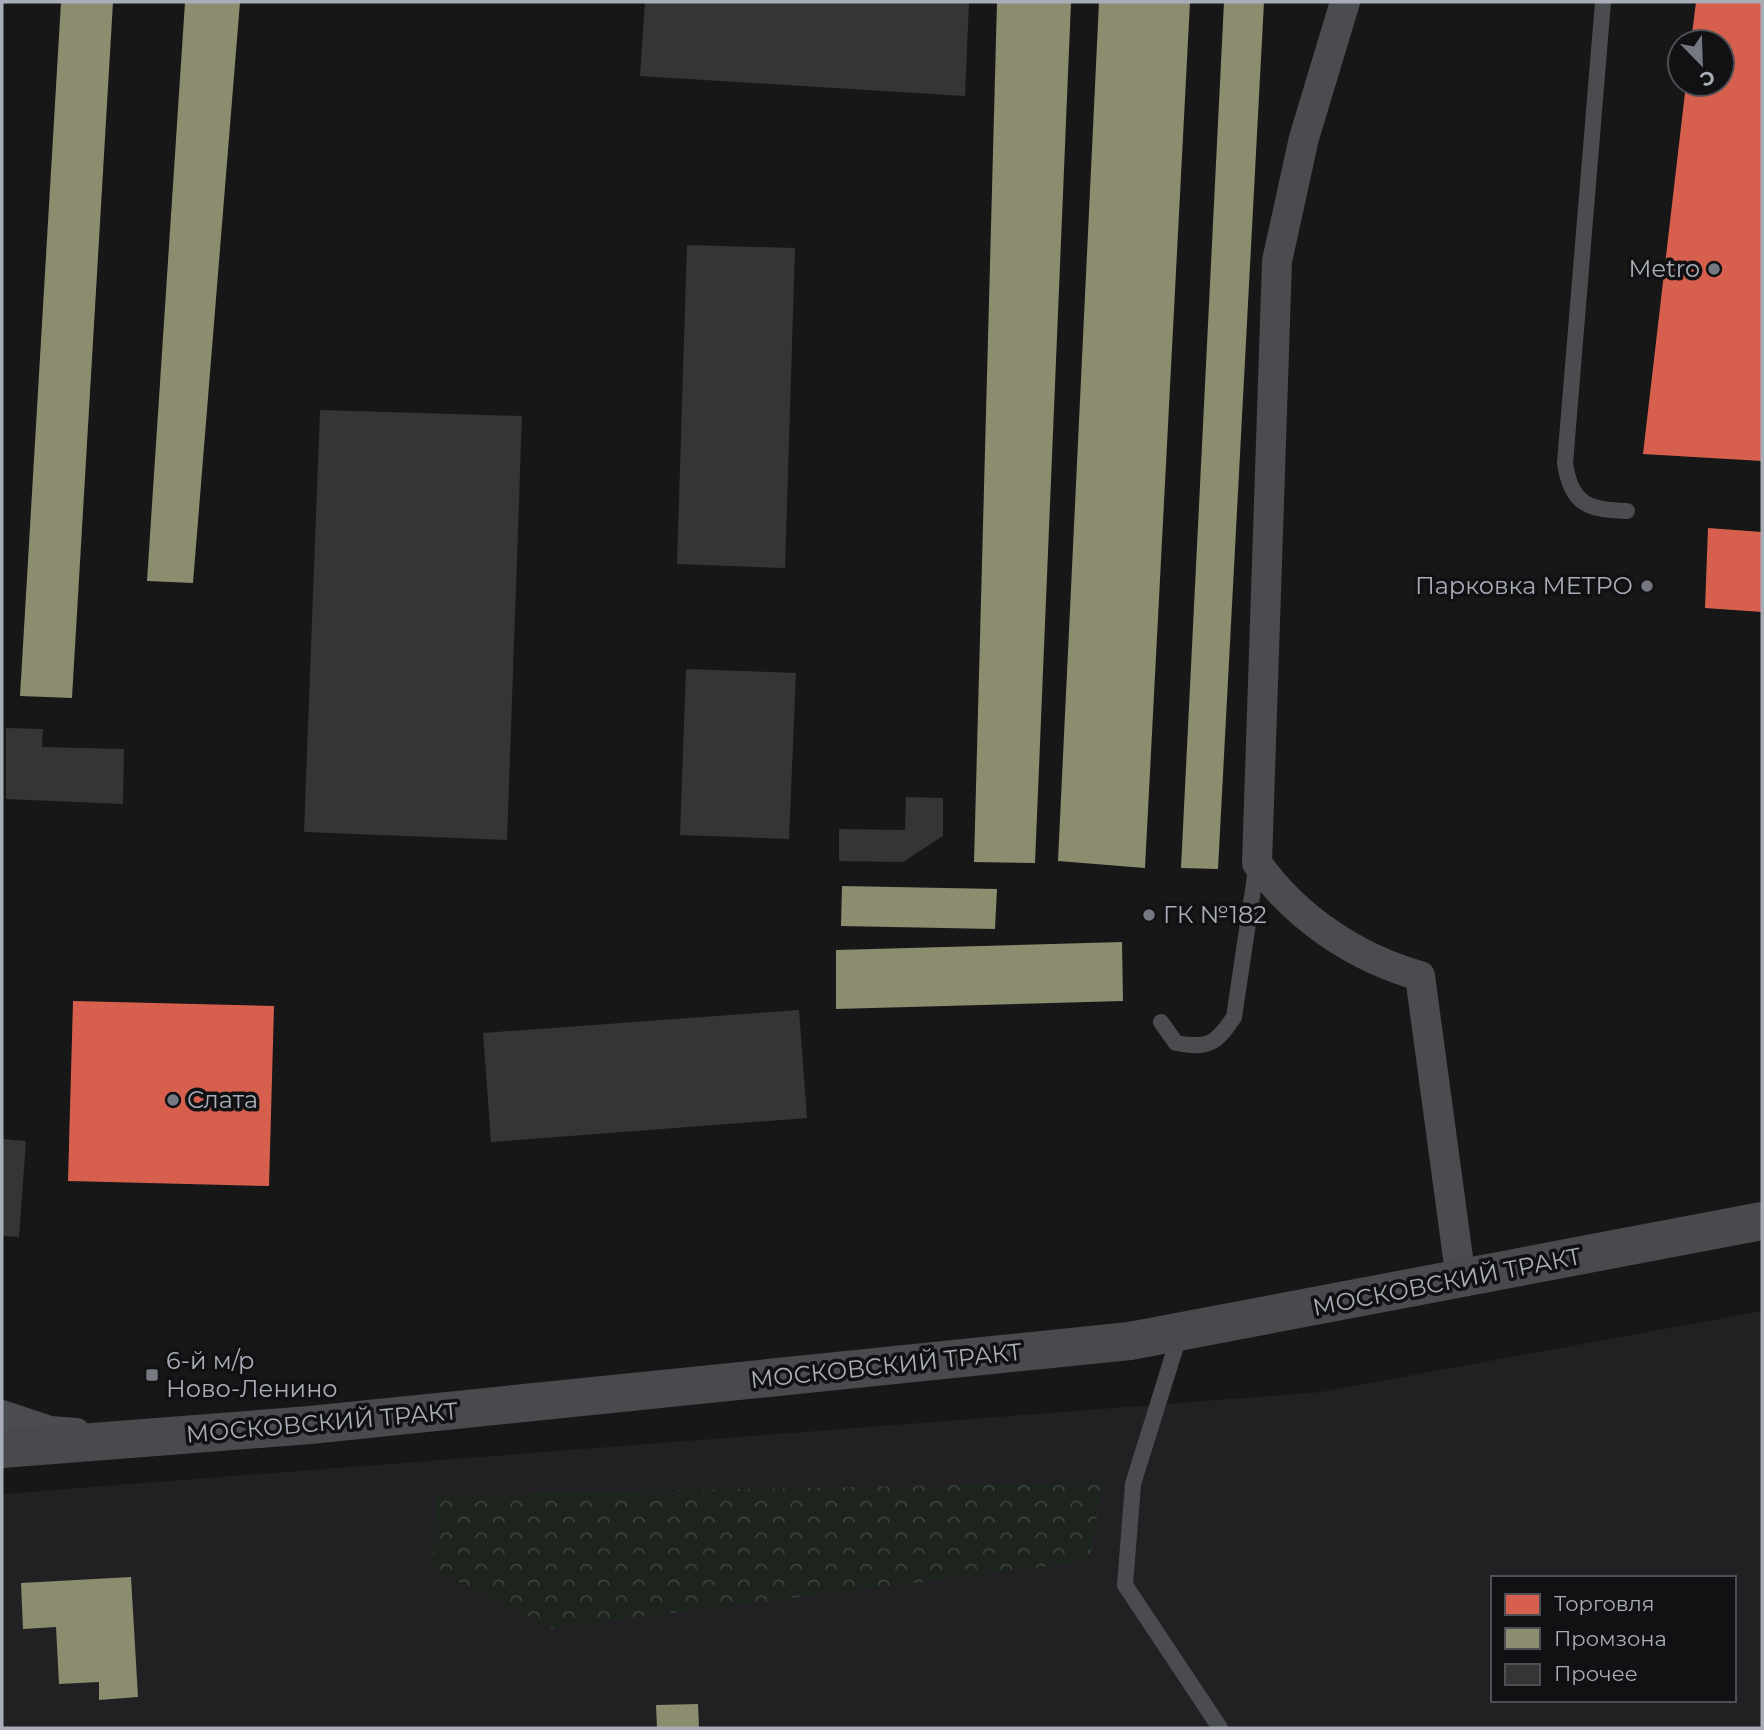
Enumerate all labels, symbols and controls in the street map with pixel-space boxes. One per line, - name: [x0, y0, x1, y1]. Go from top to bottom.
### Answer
- north arrow: [1666, 28, 1736, 98]
- text: С: [1696, 65, 1718, 92]
- place label: Metro: [1628, 254, 1700, 283]
- marker: Metro: [1706, 261, 1722, 277]
- place label: Парковка МЕТРО: [1415, 571, 1633, 600]
- marker: Парковка МЕТРО: [1639, 578, 1655, 594]
- place label: ГК №182: [1163, 900, 1267, 929]
- marker: ГК №182: [1141, 907, 1157, 923]
- place label: Слата: [187, 1085, 258, 1114]
- marker: Слата: [165, 1092, 181, 1108]
- street label: МОСКОВСКИЙ ТРАКТ: [1310, 1241, 1584, 1322]
- street label: МОСКОВСКИЙ ТРАКТ: [749, 1337, 1023, 1394]
- place label: 6-й м/р Ново-Ленино: [166, 1346, 338, 1403]
- marker: 6-й м/р Ново-Ленино: [144, 1367, 160, 1383]
- street label: МОСКОВСКИЙ ТРАКТ: [185, 1396, 459, 1449]
- legend: [1491, 1576, 1736, 1702]
- text: Торговля: [1554, 1591, 1655, 1616]
- text: Промзона: [1554, 1626, 1667, 1651]
- text: Прочее: [1554, 1661, 1638, 1686]

